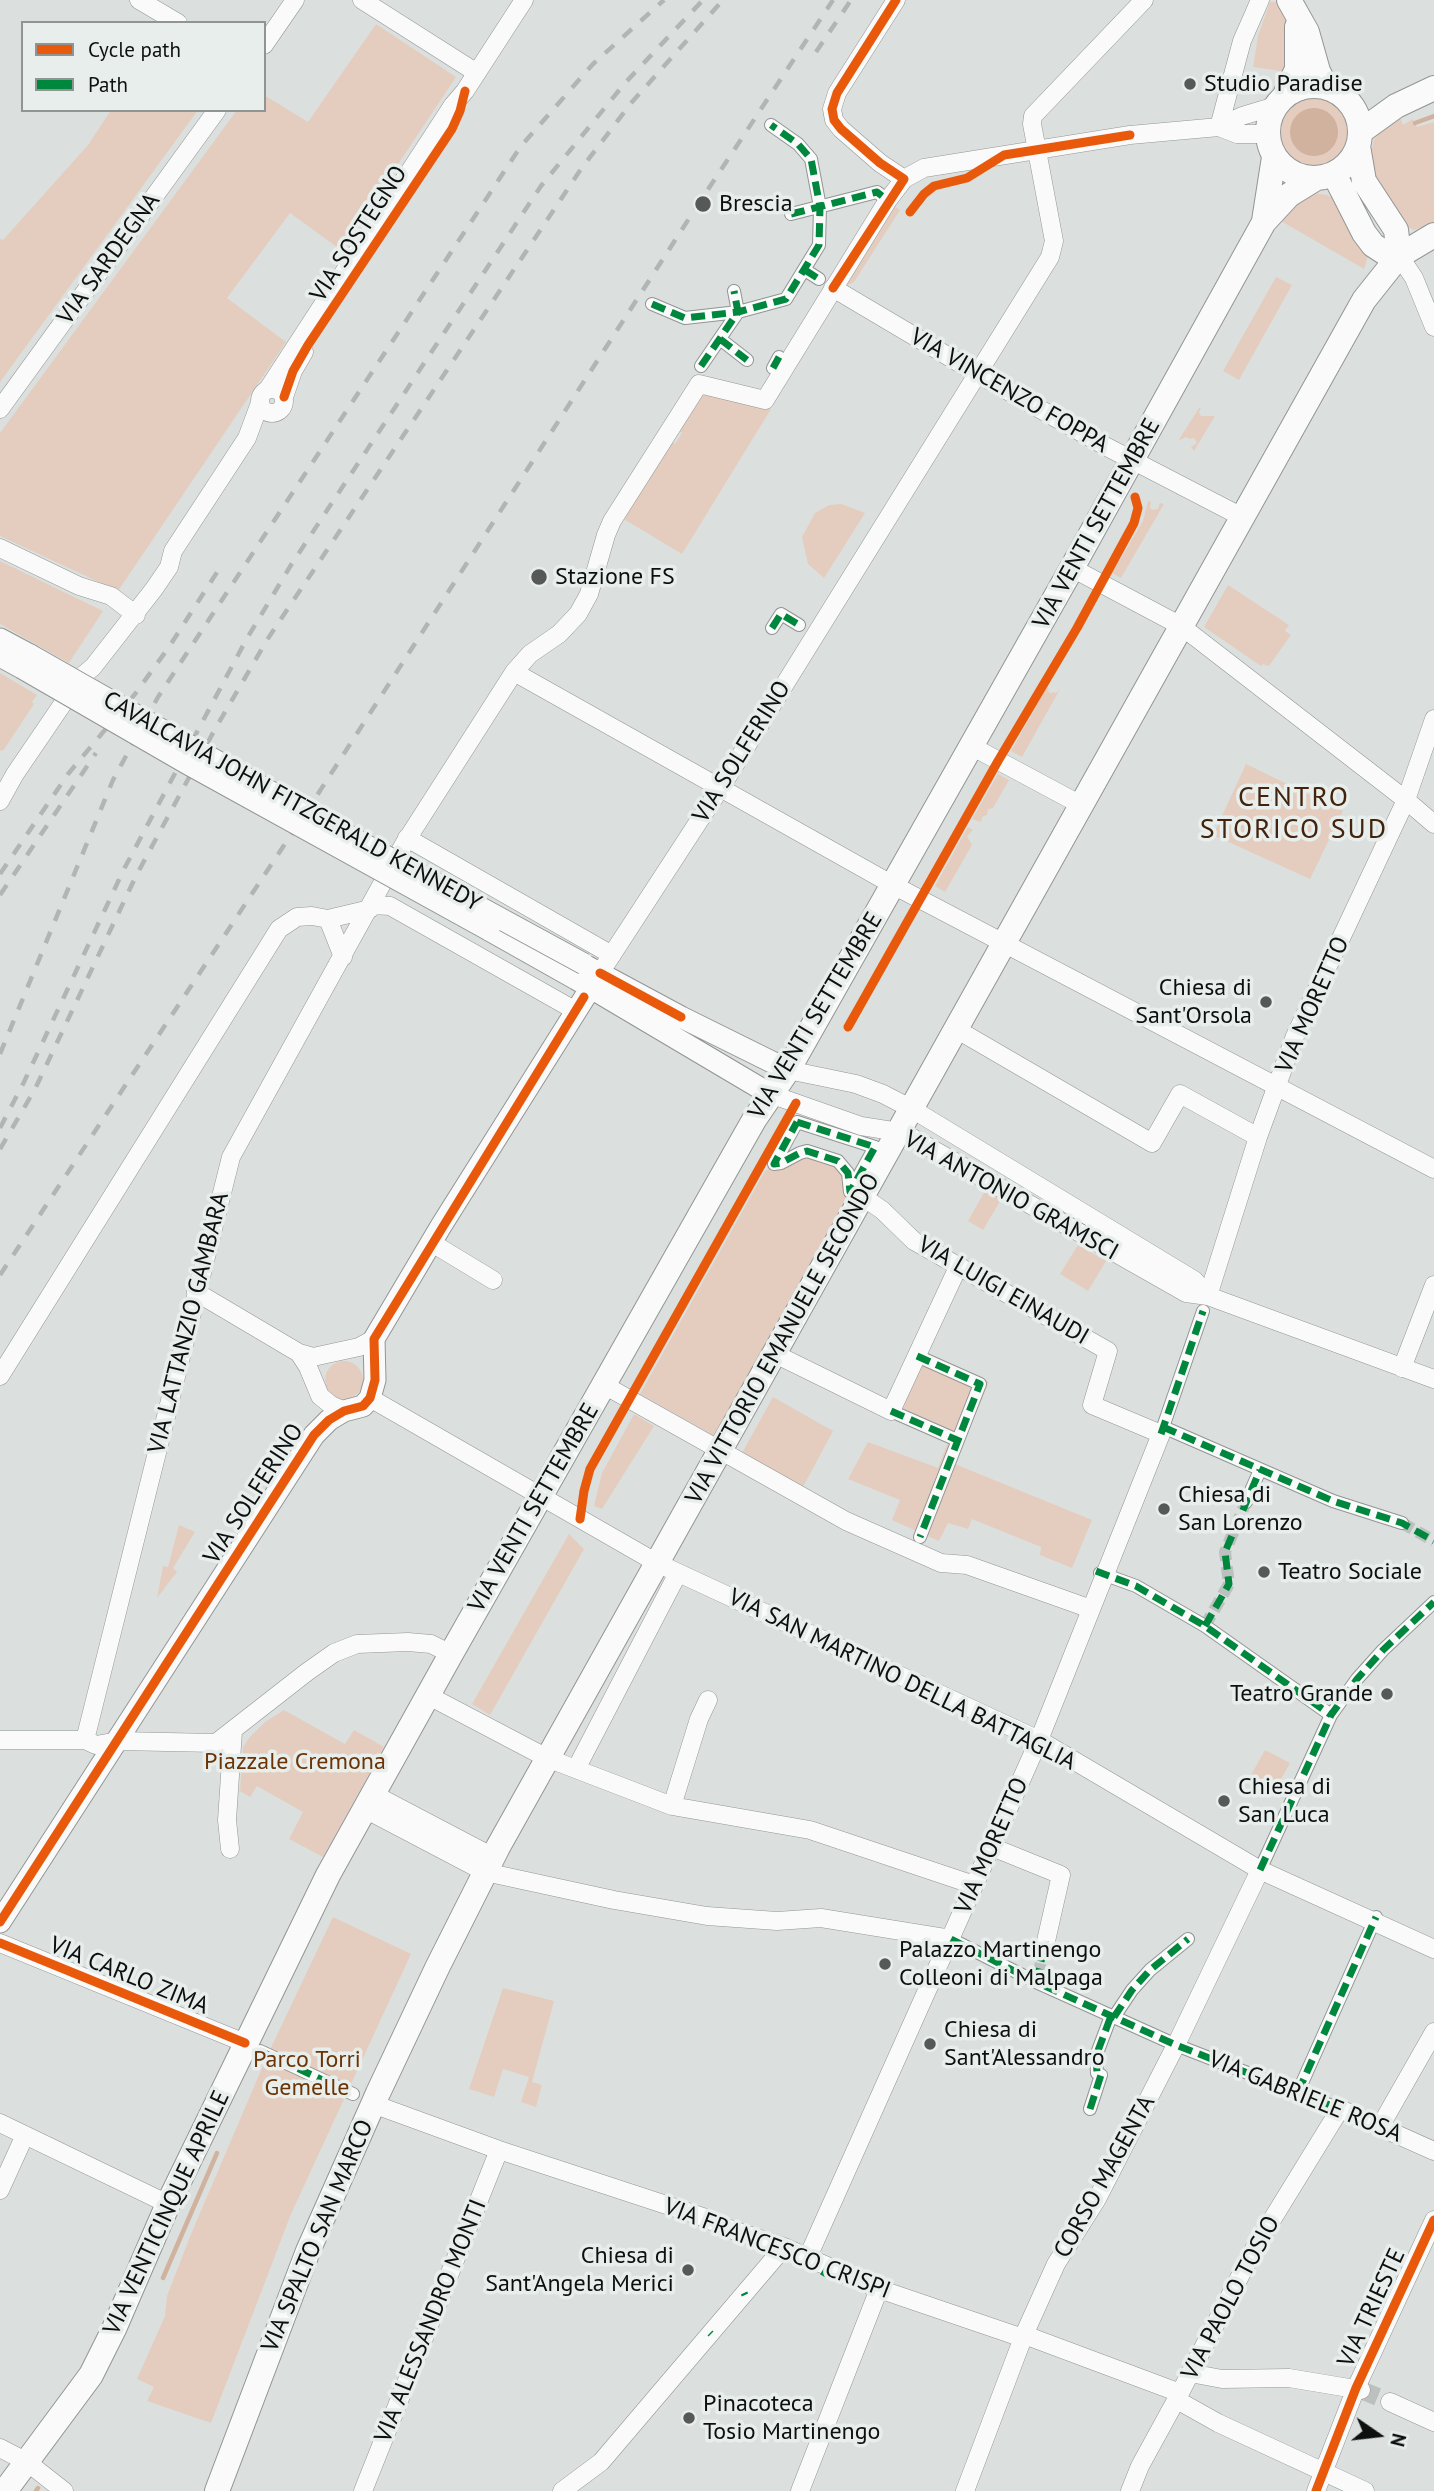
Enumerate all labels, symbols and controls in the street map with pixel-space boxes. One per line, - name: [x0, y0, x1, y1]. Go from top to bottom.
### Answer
- legend: [21, 21, 266, 112]
- text: Cycle path: [88, 36, 181, 63]
- place label: Studio Paradise: [1204, 70, 1363, 98]
- text: Path: [88, 71, 128, 98]
- marker: Studio Paradise: [1182, 76, 1198, 92]
- street label: VIA SOSTEGNO: [304, 161, 414, 307]
- street label: VIA SARDEGNA: [52, 188, 166, 330]
- place label: Brescia: [719, 190, 793, 218]
- marker: Brescia: [693, 194, 713, 214]
- street label: VIA VINCENZO FOPPA: [905, 323, 1113, 459]
- street label: VIA VENTI SETTEMBRE: [1027, 414, 1167, 634]
- place label: Stazione FS: [555, 563, 675, 591]
- marker: Stazione FS: [529, 567, 549, 587]
- street label: VIA SOLFERINO: [687, 676, 797, 828]
- street label: CAVALCAVIA JOHN FITZGERALD KENNEDY: [98, 686, 486, 918]
- district label: CENTRO STORICO SUD: [1201, 781, 1387, 847]
- street label: VIA VENTI SETTEMBRE: [743, 907, 889, 1125]
- street label: VIA MORETTO: [1270, 932, 1356, 1078]
- place label: Chiesa di Sant'Orsola: [1135, 974, 1252, 1030]
- marker: Chiesa di Sant'Orsola: [1258, 994, 1274, 1010]
- street label: VIA ANTONIO GRAMSCI: [899, 1125, 1123, 1267]
- street label: VIA VITTORIO EMANUELE SECONDO: [680, 1169, 886, 1509]
- street label: VIA LATTANZIO GAMBARA: [143, 1189, 235, 1457]
- street label: VIA LUIGI EINAUDI: [912, 1230, 1094, 1352]
- street label: VIA VENTI SETTEMBRE: [462, 1399, 606, 1617]
- street label: VIA SOLFERINO: [198, 1418, 310, 1570]
- place label: Chiesa di San Lorenzo: [1178, 1481, 1303, 1537]
- marker: Chiesa di San Lorenzo: [1156, 1501, 1172, 1517]
- place label: Teatro Sociale: [1278, 1558, 1422, 1586]
- marker: Teatro Sociale: [1256, 1564, 1272, 1580]
- street label: VIA SAN MARTINO DELLA BATTAGLIA: [724, 1583, 1080, 1777]
- place label: Teatro Grande: [1230, 1680, 1373, 1708]
- marker: Teatro Grande: [1379, 1686, 1395, 1702]
- park label: Piazzale Cremona: [204, 1748, 386, 1776]
- street label: VIA MORETTO: [949, 1773, 1035, 1919]
- place label: Chiesa di San Luca: [1238, 1773, 1331, 1829]
- marker: Chiesa di San Luca: [1216, 1793, 1232, 1809]
- street label: VIA CARLO ZIMA: [45, 1931, 213, 2021]
- place label: Palazzo Martinengo Colleoni di Malpaga: [899, 1936, 1103, 1992]
- marker: Palazzo Martinengo Colleoni di Malpaga: [877, 1956, 893, 1972]
- place label: Chiesa di Sant'Alessandro: [944, 2016, 1105, 2072]
- marker: Chiesa di Sant'Alessandro: [922, 2036, 938, 2052]
- street label: VIA GABRIELE ROSA: [1204, 2045, 1406, 2149]
- park label: Parco Torri Gemelle: [253, 2046, 361, 2102]
- street label: VIA VENTICINQUE APRILE: [98, 2086, 236, 2340]
- street label: CORSO MAGENTA: [1048, 2091, 1162, 2263]
- street label: VIA SPALTO SAN MARCO: [256, 2116, 380, 2356]
- street label: VIA FRANCESCO CRISPI: [660, 2192, 894, 2306]
- street label: VIA ALESSANDRO MONTI: [369, 2195, 493, 2447]
- street label: VIA PAOLO TOSIO: [1176, 2211, 1286, 2385]
- place label: Chiesa di Sant'Angela Merici: [485, 2242, 674, 2298]
- street label: VIA TRIESTE: [1332, 2244, 1412, 2372]
- marker: Chiesa di Sant'Angela Merici: [680, 2262, 696, 2278]
- place label: Pinacoteca Tosio Martinengo: [703, 2390, 880, 2446]
- north arrow: [1343, 2400, 1413, 2470]
- marker: Pinacoteca Tosio Martinengo: [681, 2410, 697, 2426]
- text: N: [1385, 2431, 1412, 2449]

